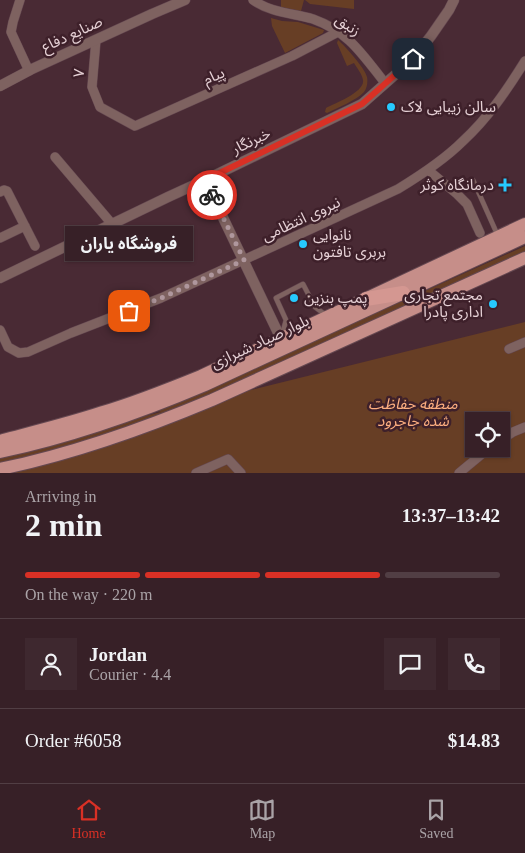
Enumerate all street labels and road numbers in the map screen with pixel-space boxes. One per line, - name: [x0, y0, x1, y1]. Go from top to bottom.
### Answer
- street label: زنبق: [331, 11, 363, 41]
- street label: صنایع دفاع: [39, 13, 107, 59]
- street label: پیام: [201, 64, 228, 90]
- street label: ۷: [71, 68, 87, 78]
- street label: خبرنگار: [228, 125, 274, 159]
- street label: نیروی انتظامی: [259, 194, 343, 245]
- street label: بلوار صیاد شیرازی: [208, 312, 312, 373]

